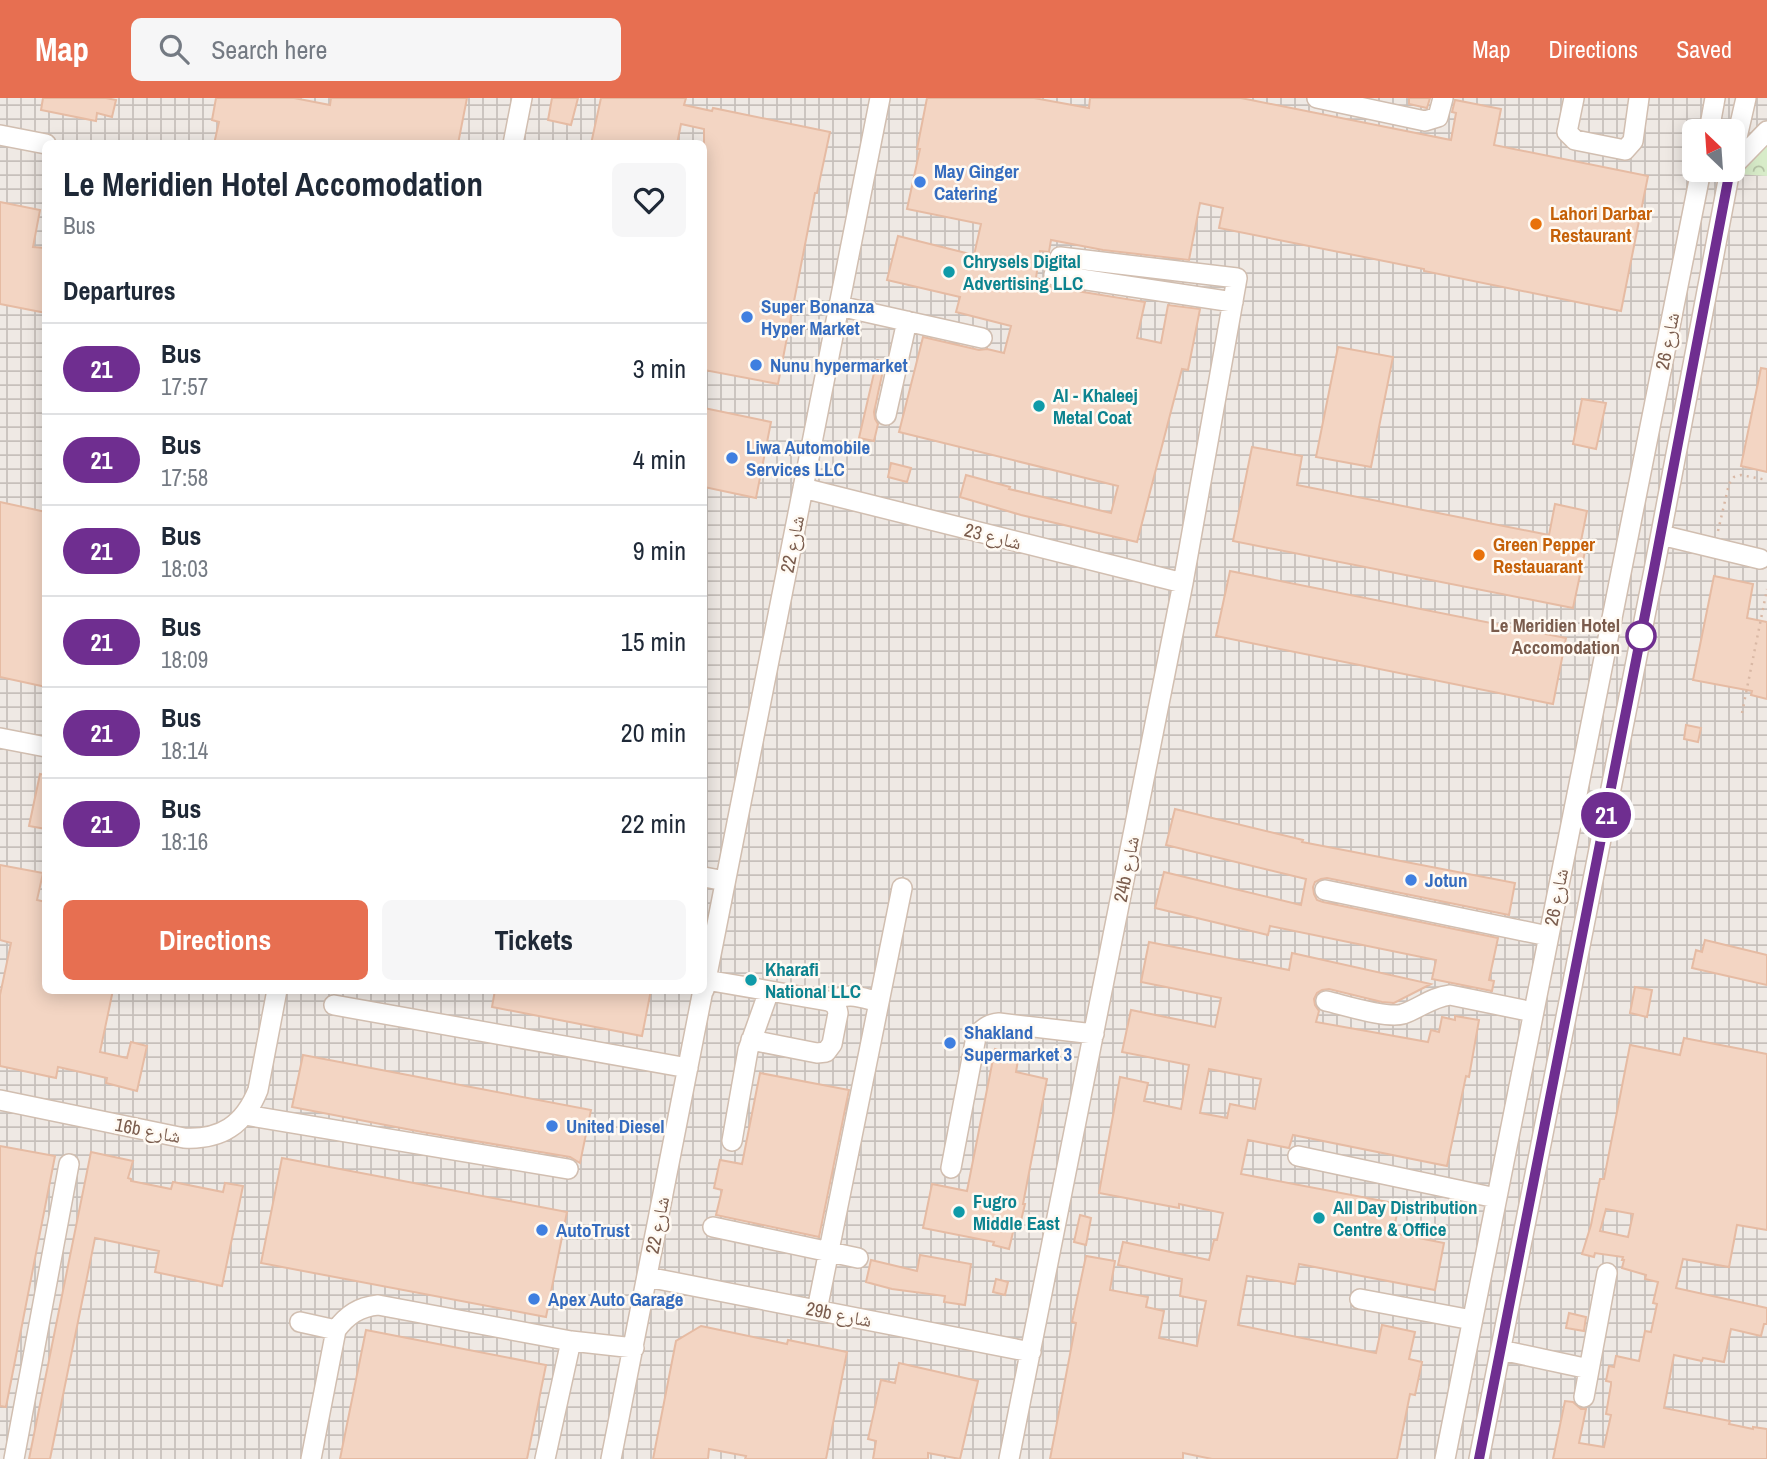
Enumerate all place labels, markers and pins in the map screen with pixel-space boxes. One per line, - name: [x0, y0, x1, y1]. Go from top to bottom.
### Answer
- place label: May Ginger Catering: [934, 158, 1019, 206]
- marker: May Ginger Catering: [912, 174, 928, 190]
- place label: Lahori Darbar Restaurant: [1550, 200, 1652, 248]
- marker: Lahori Darbar Restaurant: [1528, 216, 1544, 232]
- place label: Chrysels Digital Advertising LLC: [963, 248, 1083, 296]
- marker: Chrysels Digital Advertising LLC: [941, 264, 957, 280]
- place label: Super Bonanza Hyper Market: [761, 293, 875, 341]
- marker: Super Bonanza Hyper Market: [739, 309, 755, 325]
- place label: Nunu hypermarket: [770, 352, 908, 378]
- marker: Nunu hypermarket: [748, 357, 764, 373]
- place label: Al - Khaleej Metal Coat: [1053, 382, 1138, 430]
- marker: Al - Khaleej Metal Coat: [1031, 398, 1047, 414]
- place label: Liwa Automobile Services LLC: [746, 434, 870, 482]
- marker: Liwa Automobile Services LLC: [724, 450, 740, 466]
- place label: Green Pepper Restauarant: [1493, 531, 1595, 579]
- marker: Green Pepper Restauarant: [1471, 547, 1487, 563]
- place label: Le Meridien Hotel Accomodation: [1490, 612, 1620, 660]
- marker: Le Meridien Hotel Accomodation: [1626, 621, 1656, 651]
- place label: Jotun: [1425, 867, 1467, 893]
- marker: Jotun: [1403, 872, 1419, 888]
- place label: Kharafi National LLC: [765, 956, 861, 1004]
- marker: Kharafi National LLC: [743, 972, 759, 988]
- place label: Shakland Supermarket 3: [964, 1019, 1073, 1067]
- marker: Shakland Supermarket 3: [942, 1035, 958, 1051]
- place label: United Diesel: [566, 1113, 665, 1139]
- marker: United Diesel: [544, 1118, 560, 1134]
- place label: Fugro Middle East: [973, 1188, 1060, 1236]
- place label: All Day Distribution Centre & Office: [1333, 1194, 1478, 1242]
- marker: Fugro Middle East: [951, 1204, 967, 1220]
- marker: All Day Distribution Centre & Office: [1311, 1210, 1327, 1226]
- place label: AutoTrust: [556, 1217, 630, 1243]
- marker: AutoTrust: [534, 1222, 550, 1238]
- place label: Apex Auto Garage: [548, 1286, 684, 1312]
- marker: Apex Auto Garage: [526, 1291, 542, 1307]

